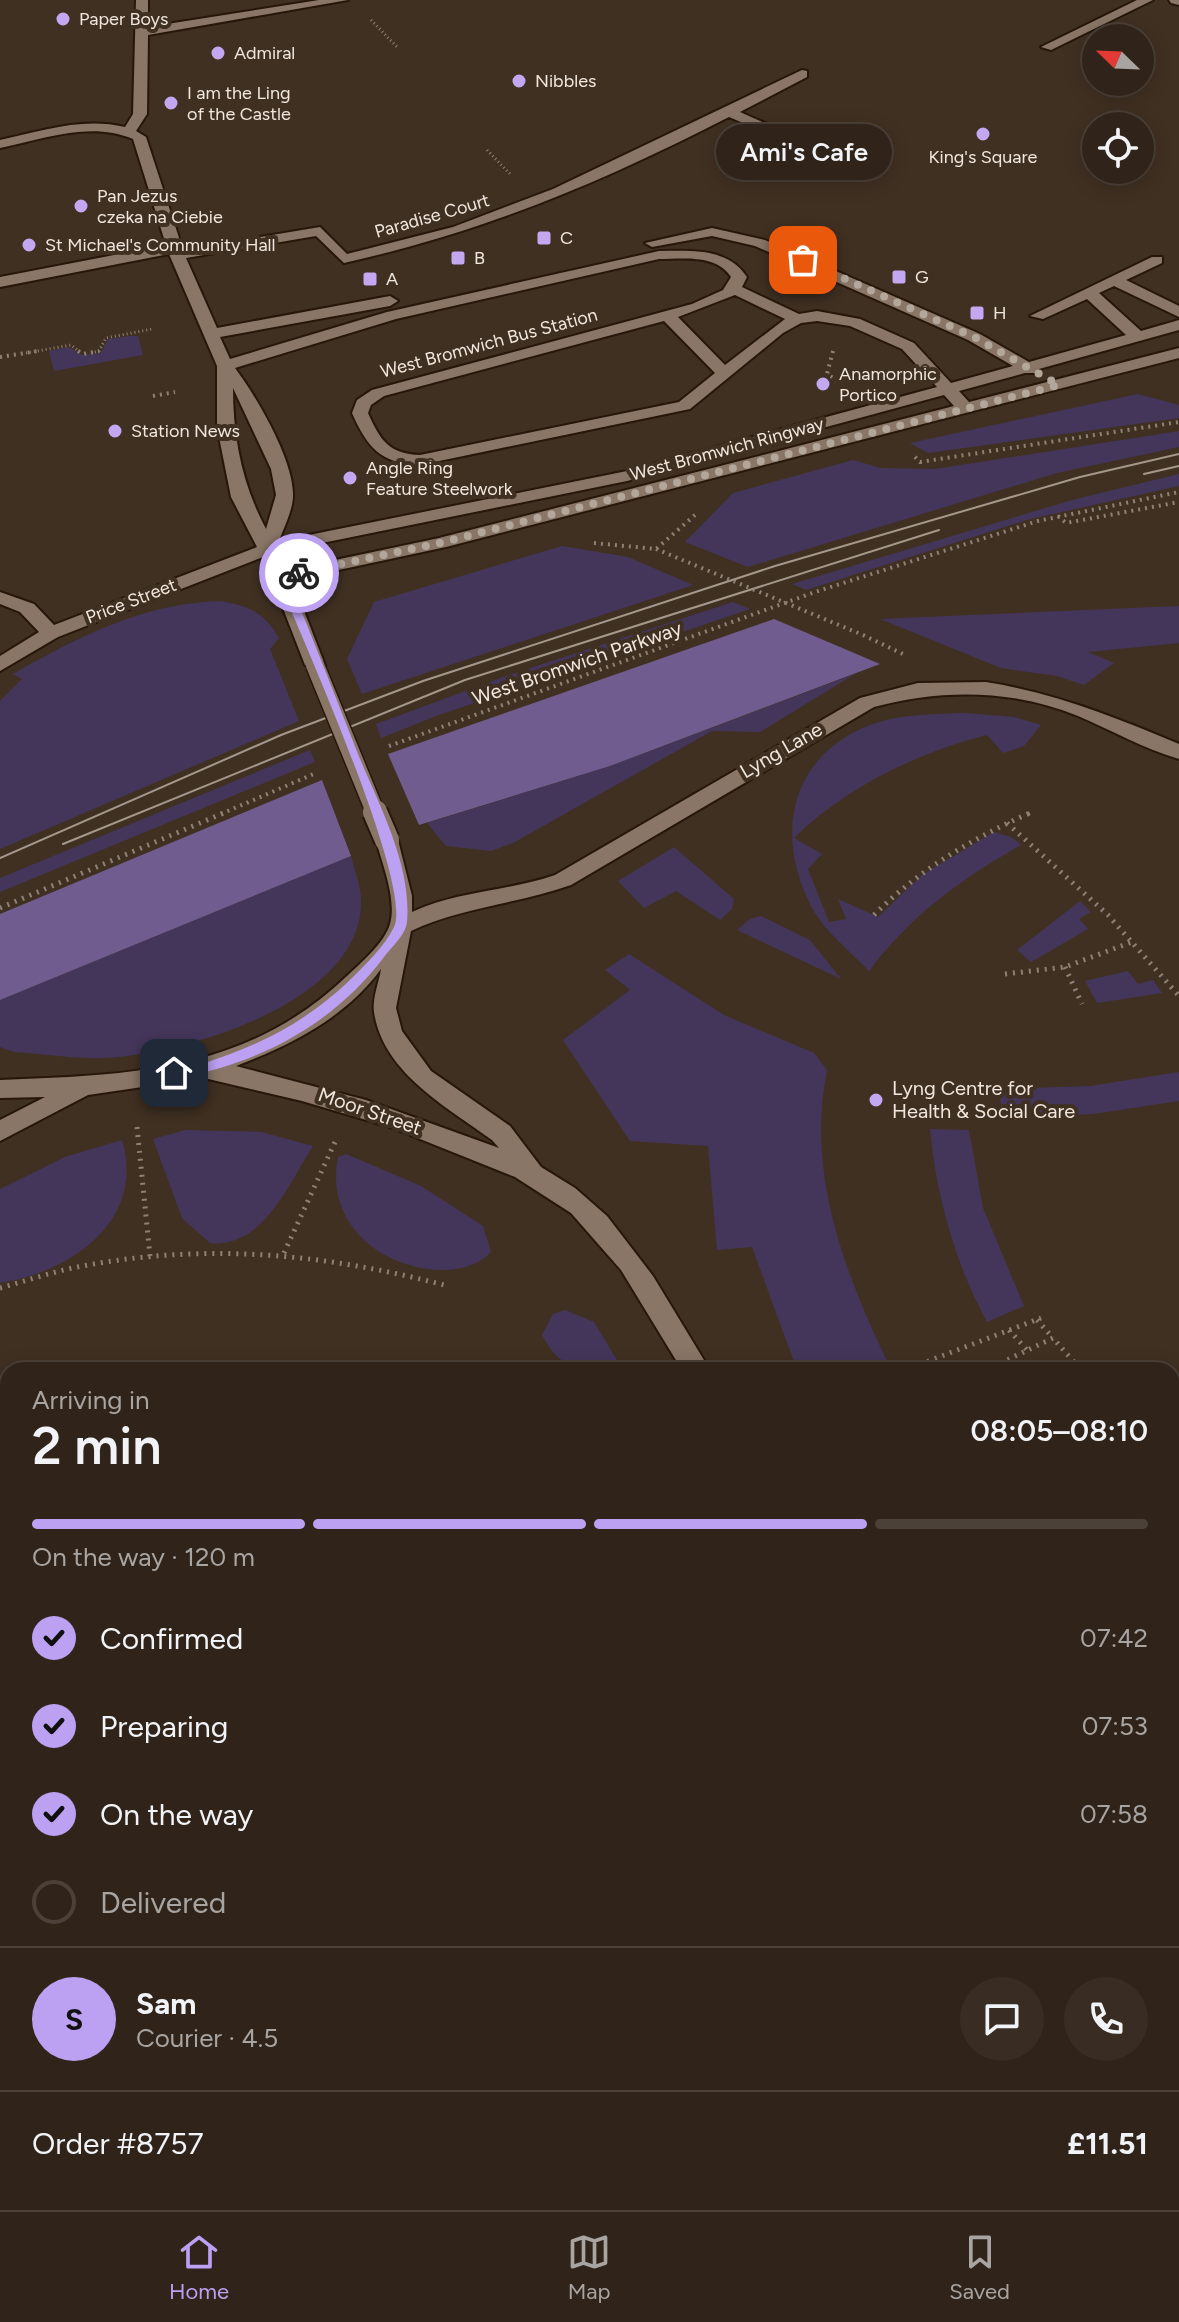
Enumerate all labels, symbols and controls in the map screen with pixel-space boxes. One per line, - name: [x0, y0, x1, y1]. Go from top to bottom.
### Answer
- place label: Paper Boys: [79, 8, 168, 30]
- marker: Paper Boys: [54, 10, 72, 28]
- north arrow: [1082, 24, 1154, 96]
- map controls: [1082, 24, 1154, 184]
- place label: Admiral: [234, 42, 295, 64]
- marker: Admiral: [209, 44, 227, 62]
- place label: Nibbles: [535, 70, 596, 92]
- marker: Nibbles: [510, 72, 528, 90]
- place label: I am the Ling of the Castle: [187, 82, 291, 125]
- marker: I am the Ling of the Castle: [162, 94, 180, 112]
- button: locate: [1082, 112, 1154, 184]
- callout: Ami's Cafe: [715, 124, 891, 180]
- marker: King's Square: [974, 125, 992, 143]
- text: Ami's Cafe: [740, 136, 868, 168]
- place label: King's Square: [929, 146, 1038, 168]
- place label: Pan Jezus czeka na Ciebie: [97, 185, 223, 228]
- street label: Paradise Court: [372, 189, 492, 243]
- marker: Pan Jezus czeka na Ciebie: [72, 197, 90, 215]
- pin: [769, 226, 837, 294]
- place label: C: [560, 227, 573, 249]
- marker: C: [535, 229, 553, 247]
- place label: St Michael's Community Hall: [45, 234, 276, 256]
- marker: St Michael's Community Hall: [20, 236, 38, 254]
- icon: bag: [781, 238, 825, 282]
- place label: B: [474, 247, 485, 269]
- marker: B: [449, 249, 467, 267]
- place label: G: [915, 266, 929, 288]
- place label: A: [386, 268, 398, 290]
- marker: G: [890, 268, 908, 286]
- marker: A: [361, 270, 379, 288]
- place label: H: [993, 302, 1007, 324]
- street label: West Bromwich Bus Station: [378, 303, 600, 383]
- marker: H: [968, 304, 986, 322]
- place label: Anamorphic Portico: [839, 363, 937, 406]
- marker: Anamorphic Portico: [814, 375, 832, 393]
- street label: West Bromwich Ringway: [628, 412, 827, 485]
- place label: Station News: [131, 420, 240, 442]
- marker: Station News: [106, 422, 124, 440]
- place label: Angle Ring Feature Steelwork: [366, 457, 513, 500]
- marker: Angle Ring Feature Steelwork: [341, 469, 359, 487]
- courier: [259, 533, 339, 613]
- icon: bike: [277, 551, 321, 595]
- street label: Price Street: [83, 574, 179, 628]
- street label: West Bromwich Parkway: [469, 616, 685, 710]
- street label: Lyng Lane: [735, 717, 827, 783]
- pin: [140, 1039, 208, 1107]
- icon: home: [152, 1051, 196, 1095]
- place label: Lyng Centre for Health & Social Care: [892, 1076, 1075, 1123]
- street label: Moor Street: [315, 1082, 425, 1140]
- marker: Lyng Centre for Health & Social Care: [867, 1091, 885, 1109]
- text: Arriving in: [32, 1384, 150, 1416]
- text: 08:05–08:10: [970, 1412, 1148, 1449]
- text: 2 min: [32, 1415, 161, 1477]
- text: On the way · 120 m: [32, 1541, 255, 1573]
- icon: check: [32, 1616, 76, 1660]
- text: Confirmed: [100, 1620, 243, 1657]
- text: 07:42: [1080, 1622, 1148, 1654]
- icon: check: [32, 1704, 76, 1748]
- text: Preparing: [100, 1708, 228, 1745]
- text: 07:53: [1082, 1710, 1148, 1742]
- icon: check: [32, 1792, 76, 1836]
- text: On the way: [100, 1796, 253, 1833]
- text: 07:58: [1080, 1798, 1148, 1830]
- text: Delivered: [100, 1884, 226, 1921]
- button: chat: [960, 1977, 1044, 2061]
- button: phone: [1064, 1977, 1148, 2061]
- text: Sam: [136, 1985, 196, 2022]
- text: S: [65, 2001, 83, 2038]
- text: Courier · 4.5: [136, 2022, 278, 2054]
- text: Order #8757: [32, 2125, 204, 2162]
- text: £11.51: [1067, 2125, 1148, 2162]
- tab: Home: [169, 2230, 229, 2305]
- tab: Map: [567, 2230, 611, 2305]
- tab: Saved: [949, 2230, 1010, 2305]

